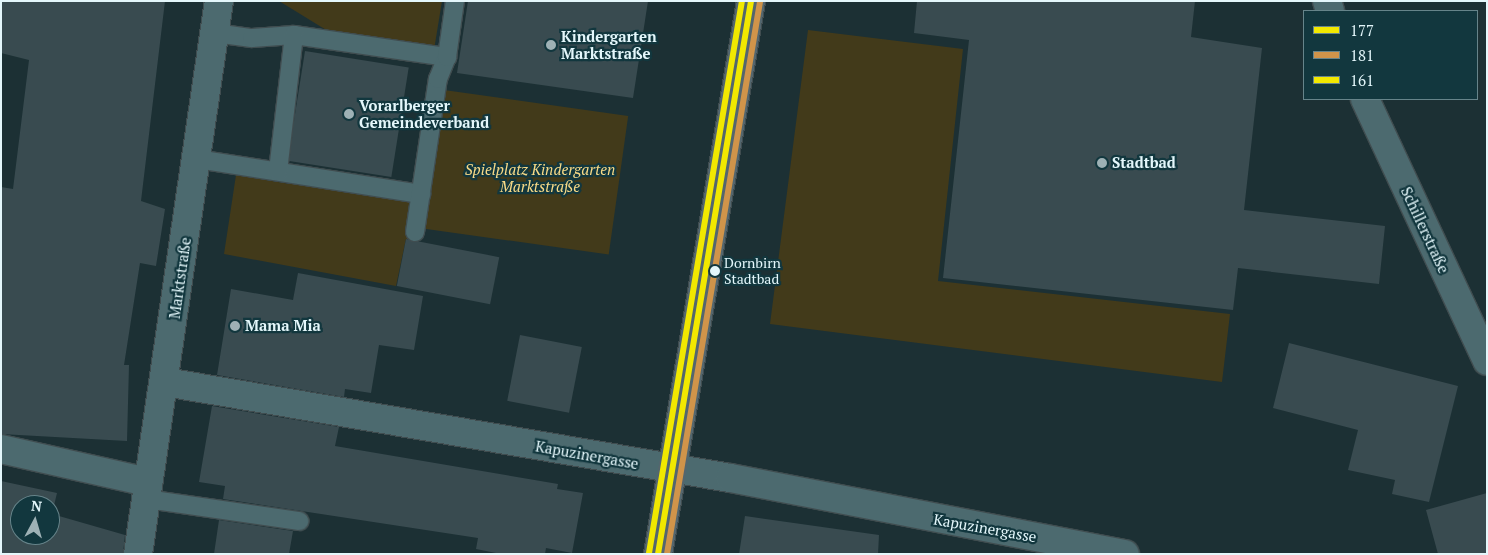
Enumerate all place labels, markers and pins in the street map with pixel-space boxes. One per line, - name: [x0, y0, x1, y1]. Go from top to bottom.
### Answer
- place label: Kindergarten Marktstraße: [561, 27, 657, 62]
- marker: Kindergarten Marktstraße: [545, 39, 557, 51]
- place label: Vorarlberger Gemeindeverband: [359, 96, 489, 131]
- marker: Vorarlberger Gemeindeverband: [343, 108, 355, 120]
- place label: Stadtbad: [1112, 154, 1176, 172]
- marker: Stadtbad: [1096, 157, 1108, 169]
- place label: Dornbirn Stadtbad: [724, 255, 781, 288]
- marker: Dornbirn Stadtbad: [710, 266, 720, 276]
- place label: Mama Mia: [245, 317, 321, 335]
- marker: Mama Mia: [229, 320, 241, 332]

